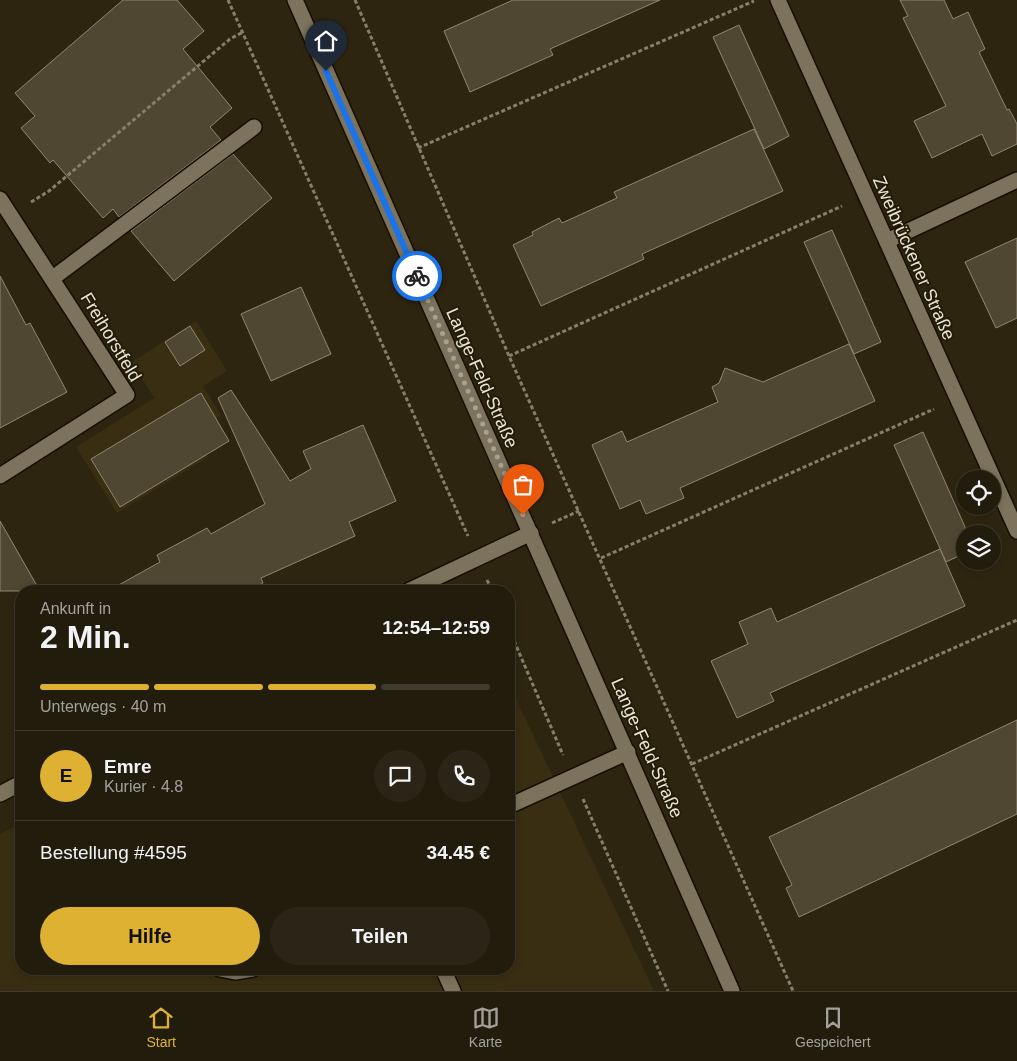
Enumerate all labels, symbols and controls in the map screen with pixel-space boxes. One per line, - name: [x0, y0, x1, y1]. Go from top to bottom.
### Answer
- pin: [305, 20, 347, 71]
- icon: home: [312, 27, 340, 55]
- street label: Zweibrückener Straße: [869, 173, 959, 343]
- courier: [392, 251, 442, 301]
- icon: bike: [403, 262, 431, 290]
- street label: Freihorstfeld: [77, 289, 145, 385]
- street label: Lange-Feld-Straße: [442, 305, 522, 451]
- pin: [502, 464, 544, 515]
- map controls: [956, 470, 1001, 570]
- button: locate: [956, 470, 1001, 515]
- icon: bag: [509, 471, 537, 499]
- button: layers: [956, 525, 1001, 570]
- text: Ankunft in: [40, 600, 111, 617]
- text: 12:54–12:59: [382, 617, 490, 638]
- text: 2 Min.: [40, 619, 131, 655]
- street label: Lange-Feld-Straße: [607, 675, 687, 821]
- text: Unterwegs · 40 m: [40, 698, 166, 715]
- button: chat: [374, 750, 426, 802]
- button: phone: [438, 750, 490, 802]
- text: Emre: [104, 756, 152, 777]
- text: E: [60, 765, 72, 786]
- text: Kurier · 4.8: [104, 778, 183, 795]
- text: Bestellung #4595: [40, 842, 187, 863]
- text: 34.45 €: [427, 842, 490, 863]
- button: Hilfe: [40, 907, 260, 965]
- button: Teilen: [270, 907, 490, 965]
- tab: Start: [146, 1004, 176, 1050]
- tab: Karte: [469, 1004, 502, 1050]
- tab: Gespeichert: [795, 1004, 871, 1050]

